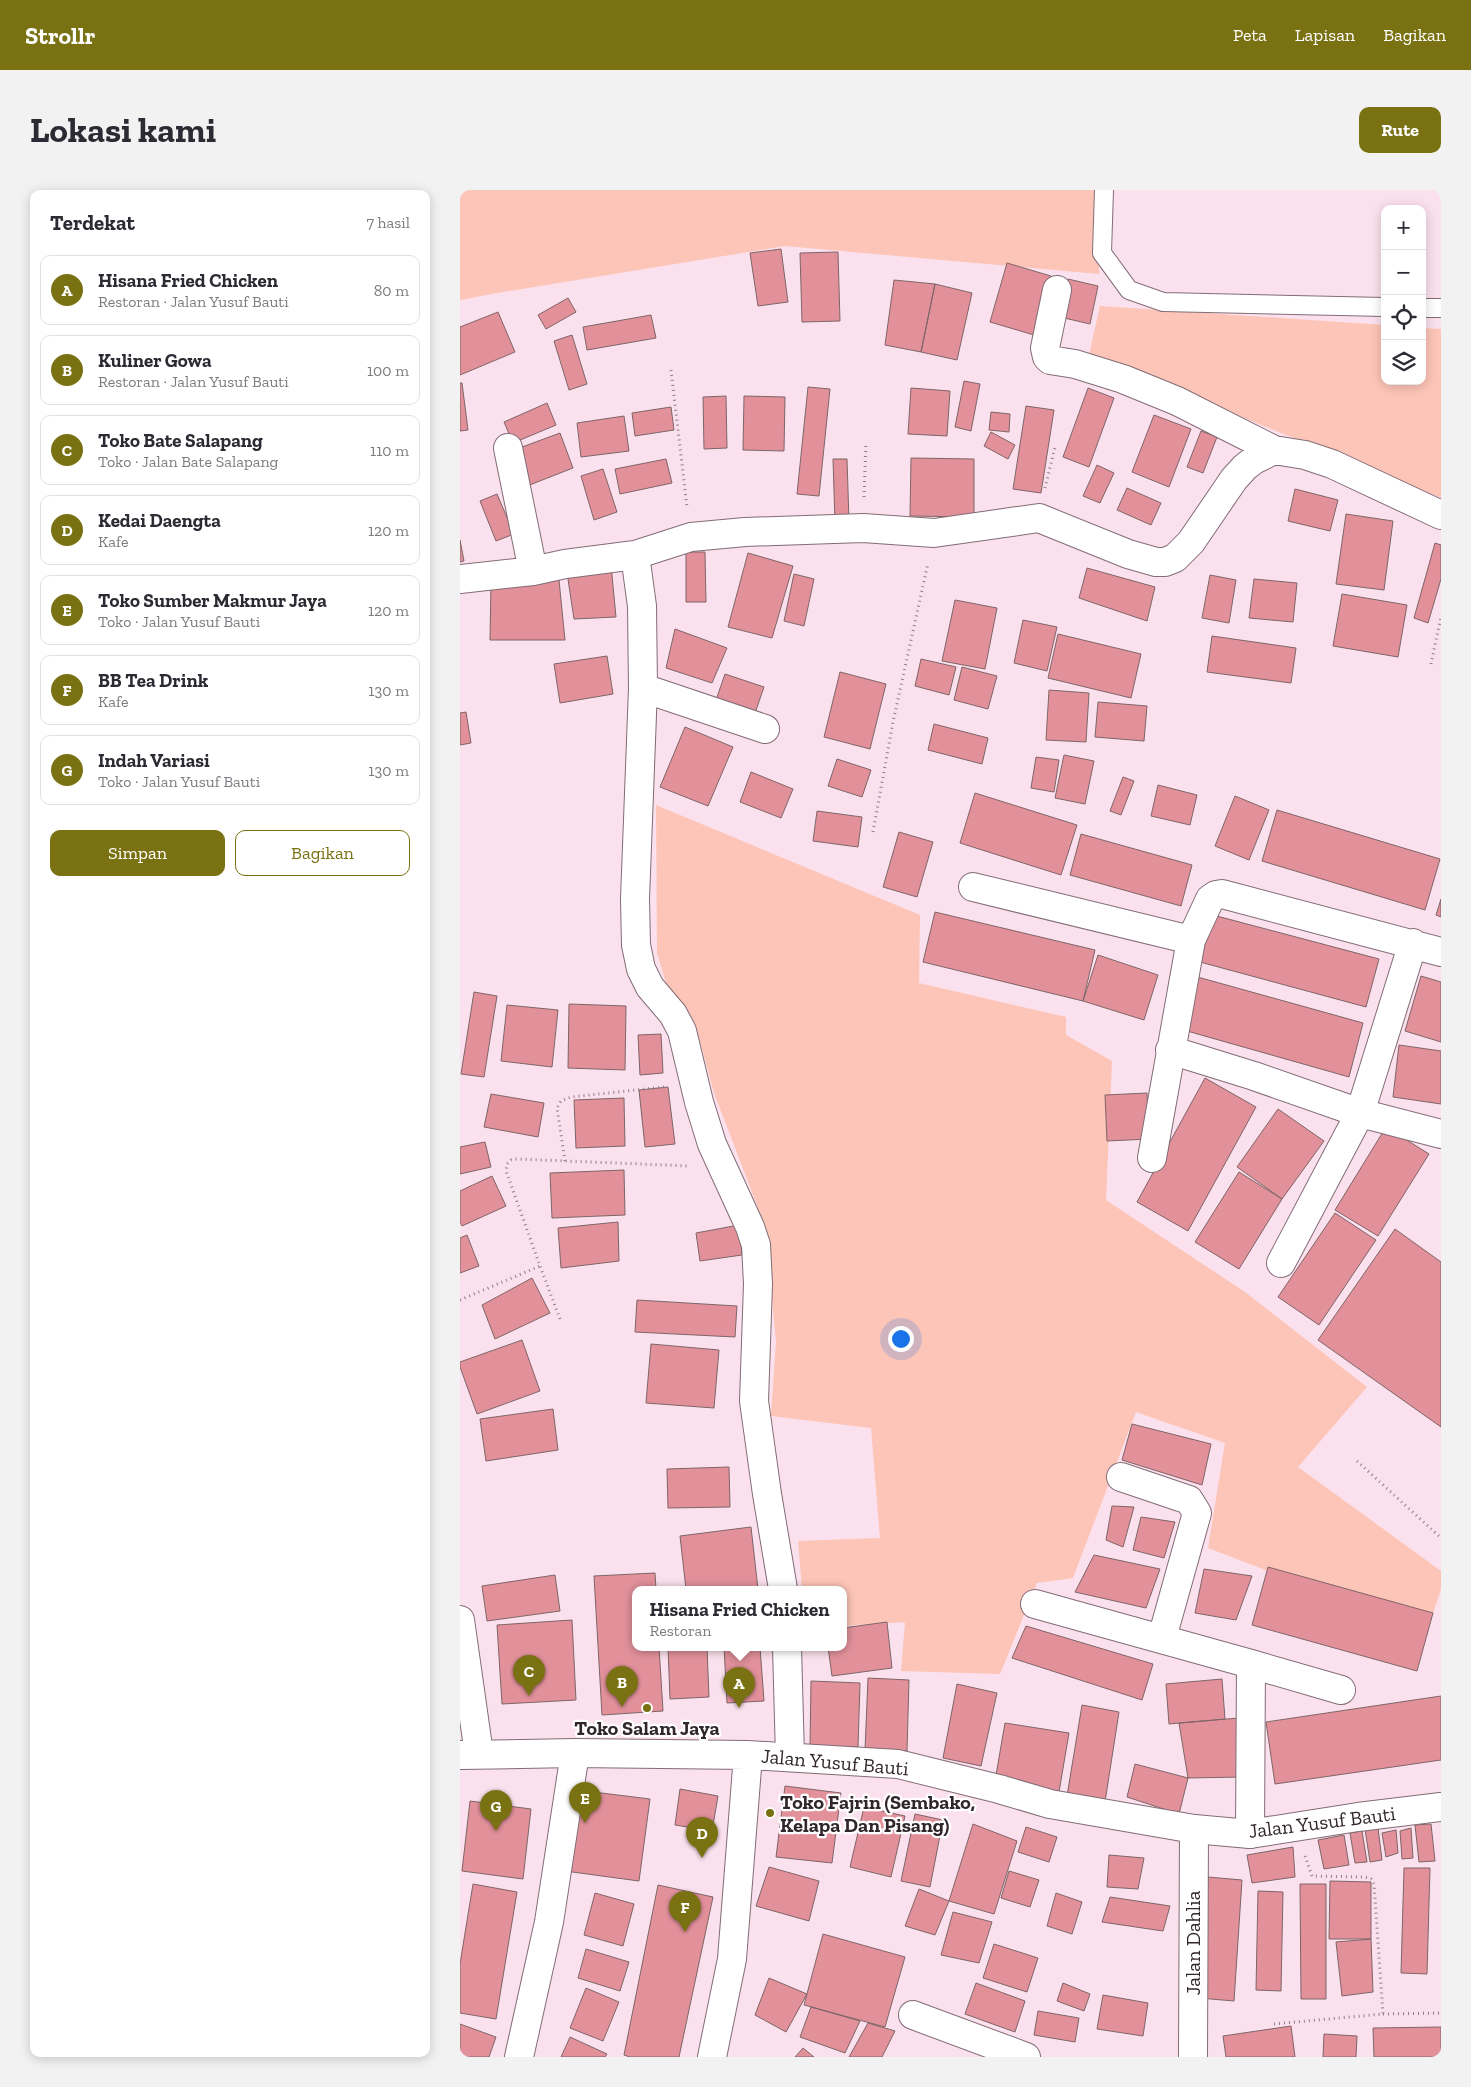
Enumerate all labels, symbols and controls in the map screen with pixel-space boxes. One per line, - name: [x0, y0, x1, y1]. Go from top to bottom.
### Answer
- text: Strollr: [25, 21, 95, 50]
- text: Peta: [1233, 24, 1267, 46]
- text: Lapisan: [1295, 24, 1355, 46]
- text: Bagikan: [1383, 24, 1446, 46]
- button: Rute: [1359, 107, 1441, 153]
- text: Lokasi kami: [30, 109, 216, 151]
- map controls: [1381, 205, 1426, 385]
- button: +: [1381, 205, 1426, 250]
- text: Terdekat: [50, 210, 135, 235]
- text: 7 hasil: [366, 213, 410, 232]
- button: −: [1381, 250, 1426, 295]
- text: Hisana Fried Chicken: [98, 269, 278, 292]
- text: A: [62, 281, 73, 300]
- text: 80 m: [374, 281, 409, 300]
- text: Restoran · Jalan Yusuf Bauti: [98, 292, 289, 311]
- button: locate: [1381, 295, 1426, 340]
- button: layers: [1381, 340, 1426, 385]
- text: Kuliner Gowa: [98, 349, 212, 372]
- text: B: [62, 361, 72, 380]
- text: 100 m: [367, 361, 409, 380]
- text: Restoran · Jalan Yusuf Bauti: [98, 372, 289, 391]
- text: Toko Bate Salapang: [98, 429, 263, 452]
- text: C: [62, 441, 72, 460]
- text: 110 m: [370, 441, 409, 460]
- text: Toko · Jalan Bate Salapang: [98, 452, 278, 471]
- text: Kedai Daengta: [98, 509, 221, 532]
- text: D: [61, 521, 73, 540]
- text: 120 m: [368, 521, 409, 540]
- text: Kafe: [98, 532, 129, 551]
- text: Toko Sumber Makmur Jaya: [98, 589, 327, 612]
- text: E: [62, 601, 72, 620]
- text: 120 m: [368, 601, 409, 620]
- text: Toko · Jalan Yusuf Bauti: [98, 612, 260, 631]
- text: BB Tea Drink: [98, 669, 208, 692]
- text: F: [62, 681, 72, 700]
- text: 130 m: [368, 681, 409, 700]
- text: Kafe: [98, 692, 129, 711]
- text: Indah Variasi: [98, 749, 210, 772]
- text: G: [62, 761, 72, 780]
- text: 130 m: [368, 761, 409, 780]
- text: Toko · Jalan Yusuf Bauti: [98, 772, 260, 791]
- button: Simpan: [50, 830, 225, 876]
- button: Bagikan: [235, 830, 410, 876]
- your location: [888, 1326, 914, 1352]
- popup: [632, 1586, 847, 1651]
- text: Hisana Fried Chicken: [650, 1598, 829, 1621]
- text: Restoran: [650, 1621, 712, 1640]
- pin: C: [513, 1655, 545, 1696]
- pin: B: [606, 1666, 638, 1707]
- pin: A: [723, 1667, 755, 1708]
- marker: Toko Salam Jaya: [641, 1702, 653, 1714]
- place label: Toko Salam Jaya: [574, 1716, 720, 1740]
- street label: Jalan Yusuf Bauti: [760, 1744, 910, 1780]
- pin: E: [569, 1782, 601, 1823]
- pin: G: [480, 1790, 512, 1831]
- place label: Toko Fajrin (Sembako, Kelapa Dan Pisang): [780, 1790, 975, 1837]
- street label: Jalan Yusuf Bauti: [1247, 1801, 1397, 1843]
- marker: Toko Fajrin (Sembako, Kelapa Dan Pisang): [764, 1807, 776, 1819]
- pin: D: [686, 1817, 718, 1858]
- street label: Jalan Dahlia: [1181, 1890, 1205, 1995]
- pin: F: [669, 1891, 701, 1932]

